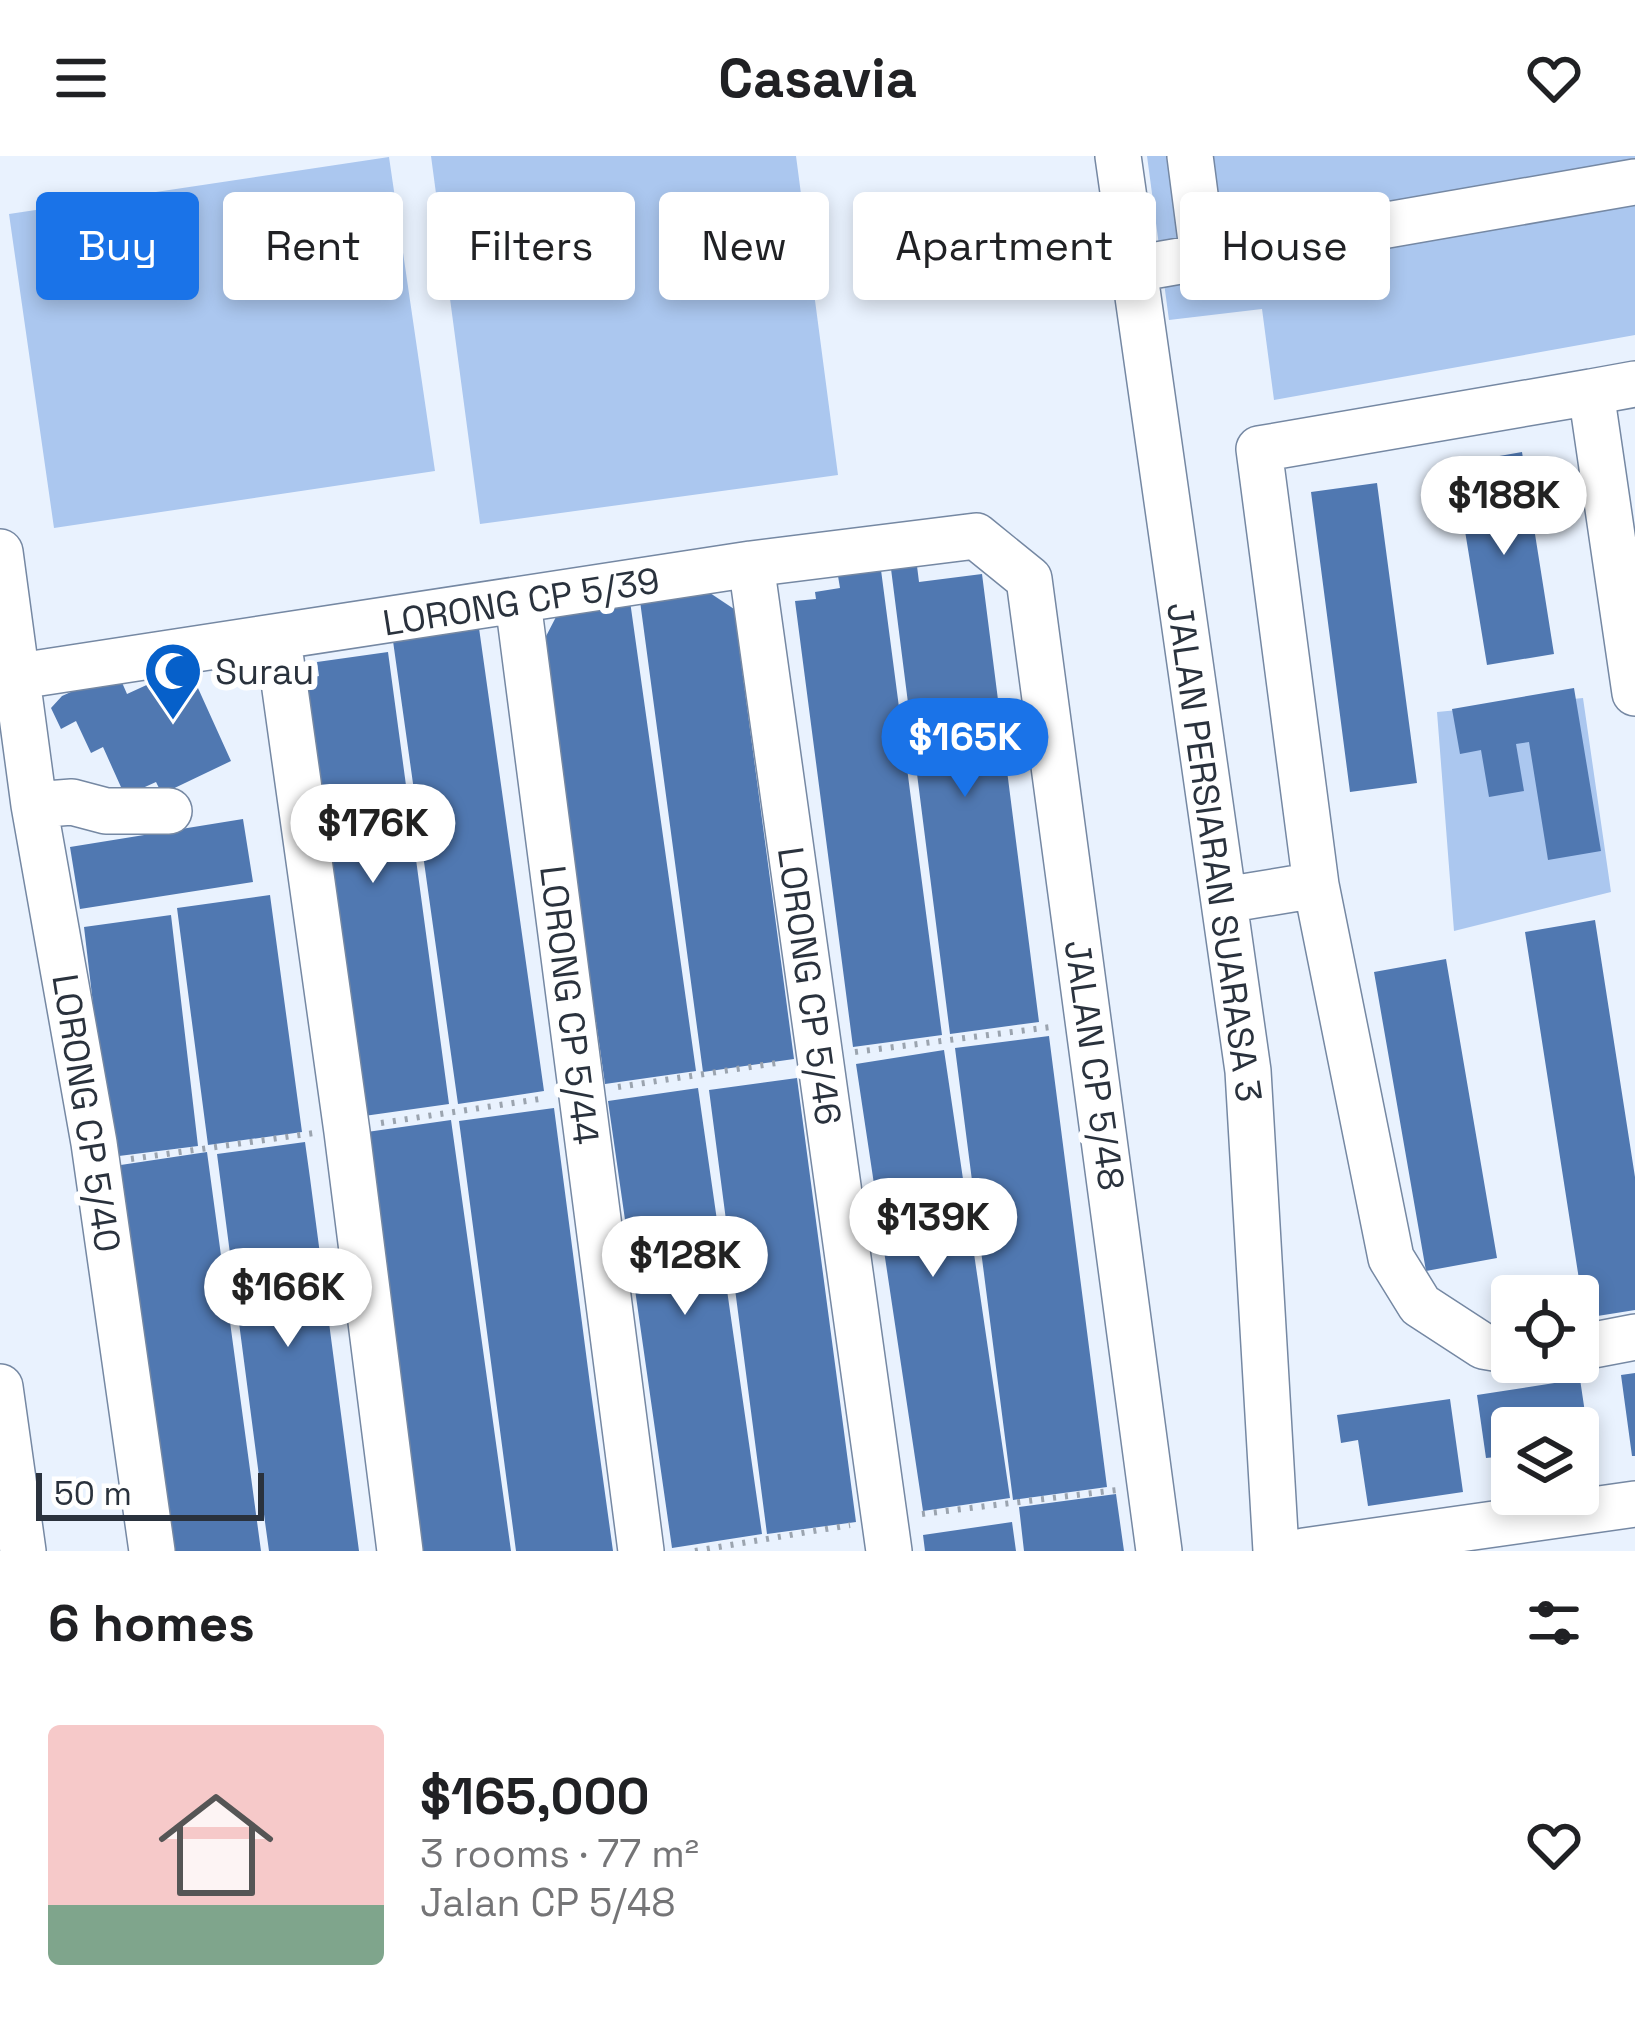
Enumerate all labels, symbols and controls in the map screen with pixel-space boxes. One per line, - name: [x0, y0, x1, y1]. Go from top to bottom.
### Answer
- text: Casavia: [718, 44, 917, 113]
- icon: menu: [48, 45, 114, 111]
- icon: heart: [1521, 45, 1587, 111]
- chip: Buy: [36, 192, 199, 300]
- chip: Rent: [223, 192, 403, 300]
- chip: Filters: [427, 192, 635, 300]
- chip: New: [659, 192, 829, 300]
- chip: Apartment: [853, 192, 1156, 300]
- chip: House: [1180, 192, 1390, 300]
- pin: $188K: [1420, 456, 1588, 558]
- text: $188K: [1448, 470, 1560, 519]
- street label: LORONG CP 5/39: [380, 557, 663, 647]
- street label: JALAN PERSIARAN SUARASA 3: [1156, 599, 1272, 1105]
- mosque icon: Surau: [142, 640, 204, 722]
- place label: Surau: [215, 649, 314, 695]
- pin: $165K: [881, 698, 1049, 800]
- text: $165K: [908, 712, 1022, 761]
- pin: $176K: [289, 784, 457, 886]
- text: $176K: [317, 798, 429, 847]
- street label: LORONG CP 5/46: [767, 844, 851, 1128]
- street label: LORONG CP 5/44: [529, 863, 609, 1147]
- street label: JALAN CP 5/48: [1054, 937, 1134, 1193]
- street label: LORONG CP 5/40: [41, 971, 131, 1256]
- pin: $139K: [849, 1178, 1017, 1280]
- text: $139K: [876, 1192, 990, 1241]
- pin: $128K: [601, 1216, 769, 1318]
- text: $128K: [629, 1230, 741, 1279]
- pin: $166K: [204, 1248, 372, 1350]
- text: $166K: [231, 1262, 345, 1311]
- map controls: [1491, 1275, 1599, 1515]
- button: locate: [1491, 1275, 1599, 1383]
- button: layers: [1491, 1407, 1599, 1515]
- scale bar: [36, 1467, 264, 1520]
- text: 50 m: [54, 1473, 132, 1515]
- icon: filters: [1521, 1590, 1587, 1656]
- text: 6 homes: [48, 1591, 255, 1656]
- text: $165,000: [420, 1764, 650, 1829]
- icon: home: [144, 1773, 288, 1917]
- icon: heart: [1521, 1812, 1587, 1878]
- text: 3 rooms · 77 m²: [420, 1829, 699, 1878]
- text: Jalan CP 5/48: [420, 1878, 675, 1927]

